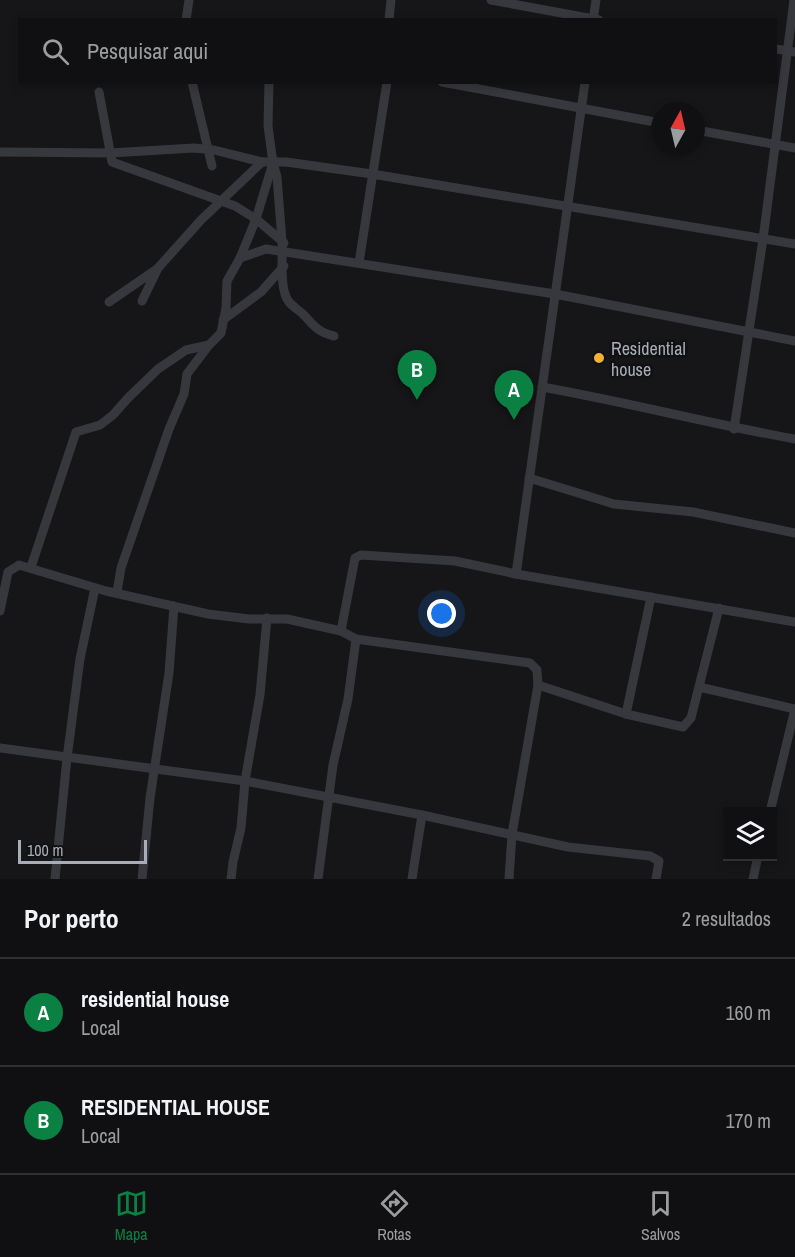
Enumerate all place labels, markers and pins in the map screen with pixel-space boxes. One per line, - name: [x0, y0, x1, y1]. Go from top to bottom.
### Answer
- place label: Residential house: [611, 336, 686, 382]
- pin: B: [398, 350, 436, 400]
- marker: Residential house: [592, 351, 606, 365]
- pin: A: [494, 370, 534, 420]

